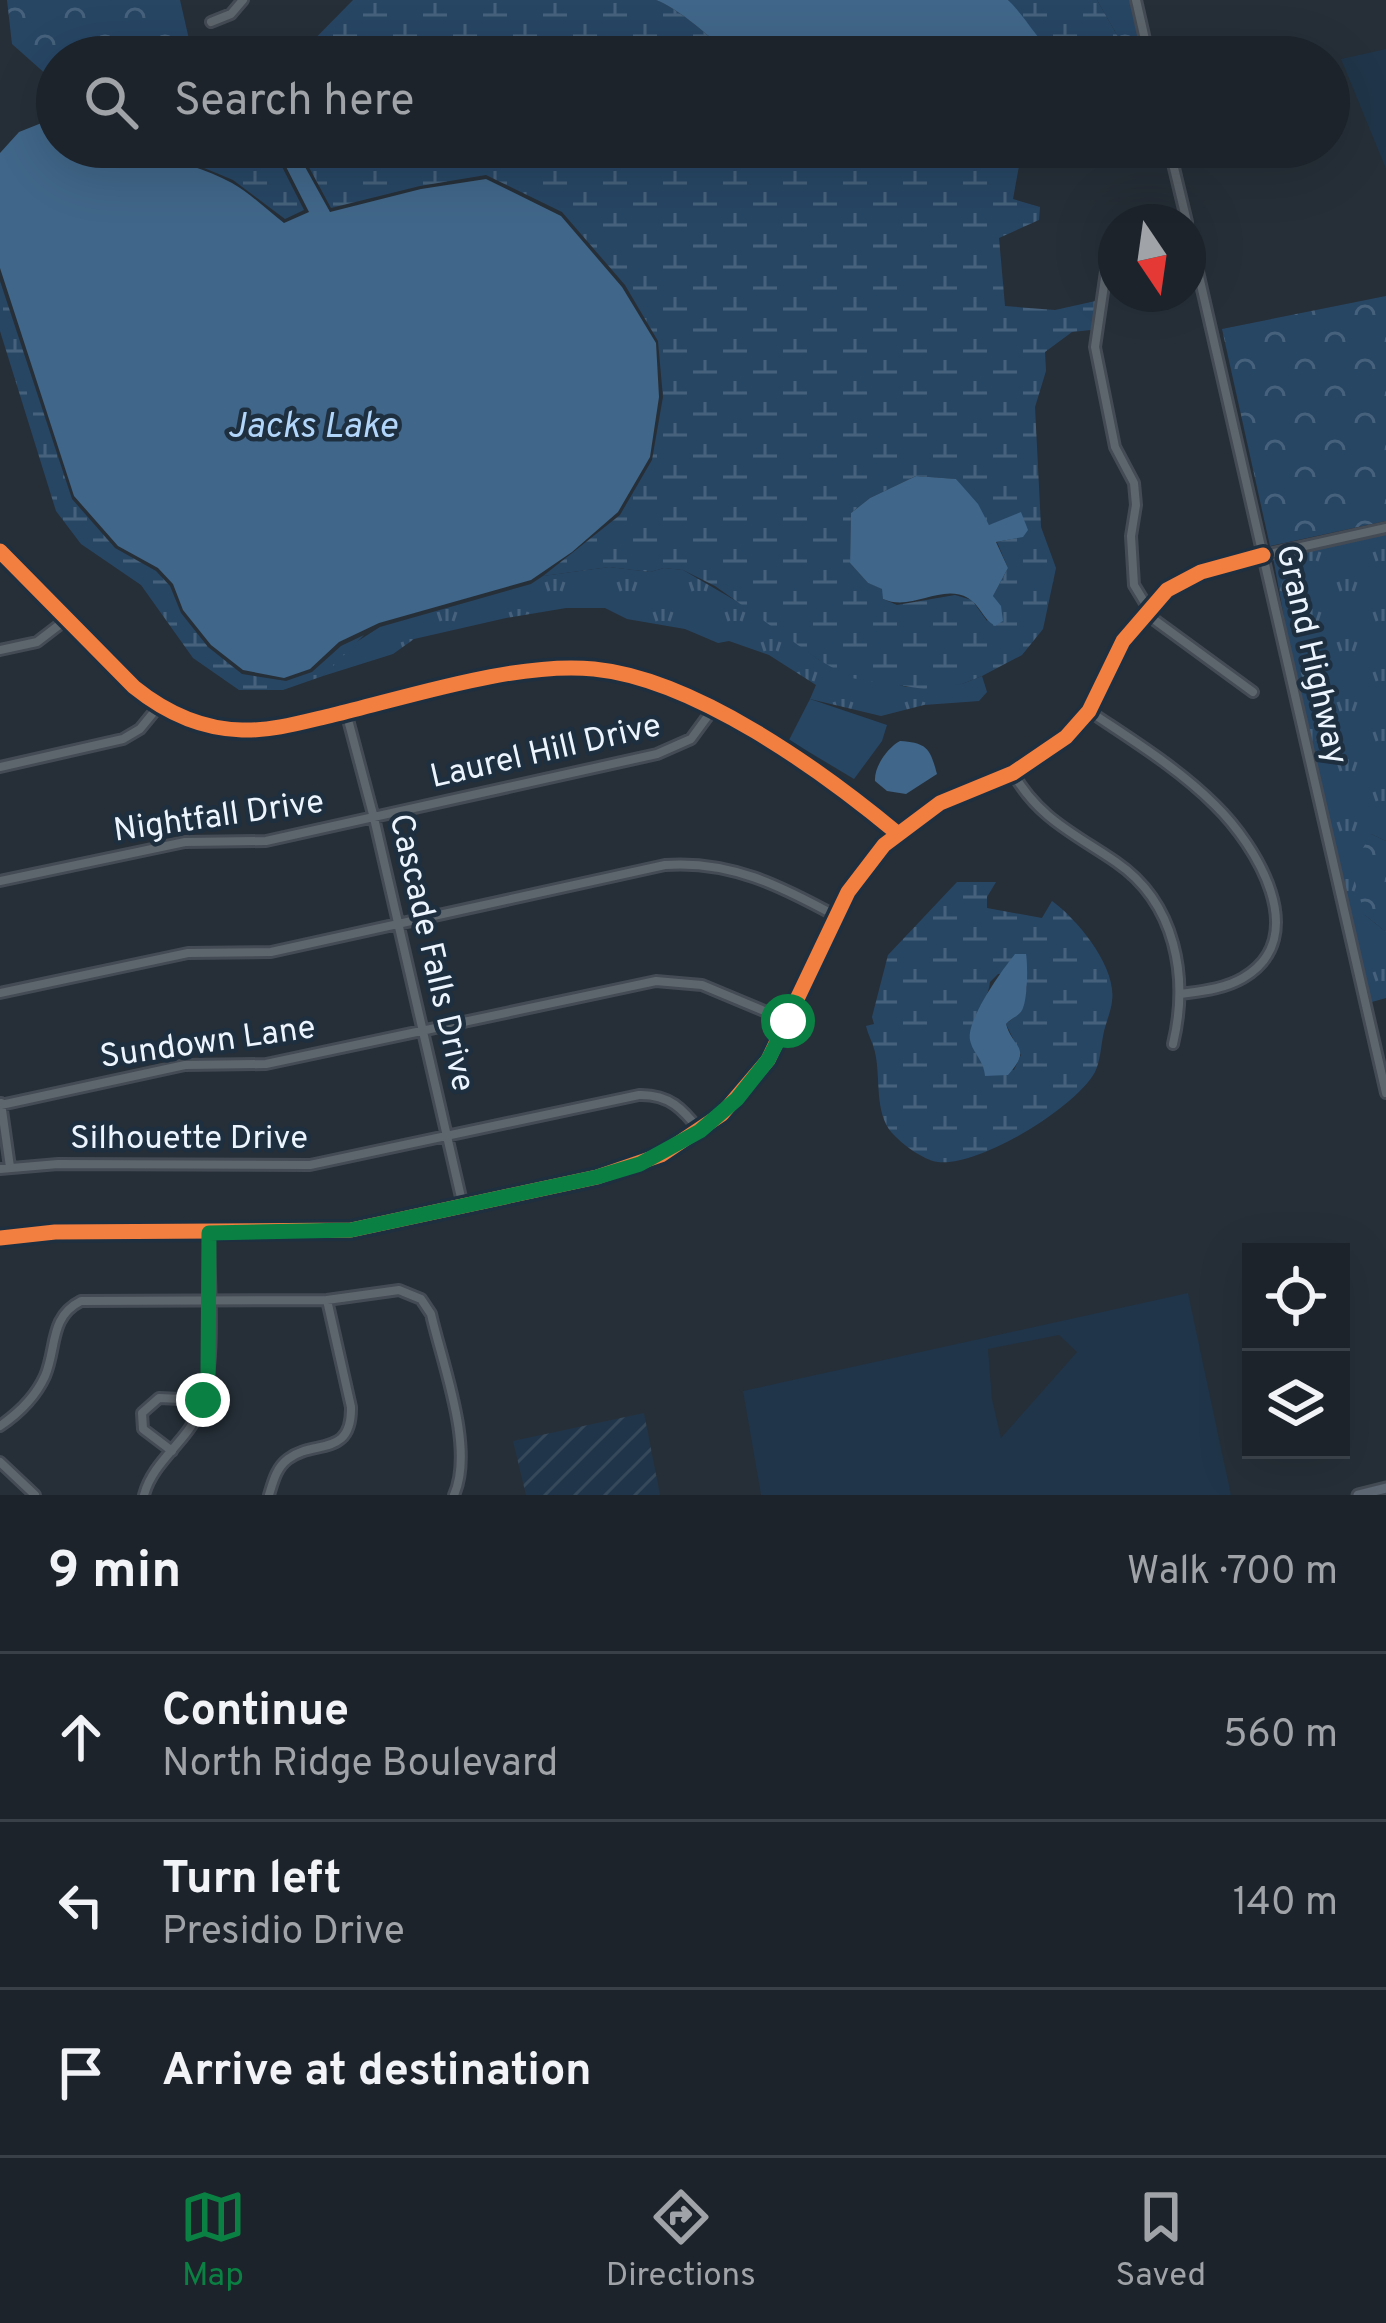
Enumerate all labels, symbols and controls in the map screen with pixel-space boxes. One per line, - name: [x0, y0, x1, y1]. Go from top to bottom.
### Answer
- search box: [36, 36, 1350, 168]
- icon: search: [78, 69, 144, 135]
- text: Search here: [174, 74, 414, 131]
- north arrow: [1098, 204, 1206, 312]
- water label: Jacks Lake: [227, 405, 397, 451]
- street label: Grand Highway: [1264, 541, 1356, 769]
- street label: Laurel Hill Drive: [427, 706, 665, 800]
- street label: Nightfall Drive: [111, 782, 327, 854]
- street label: Cascade Falls Drive: [378, 810, 482, 1096]
- route start: [761, 994, 815, 1048]
- street label: Sundown Lane: [97, 1008, 319, 1080]
- street label: Silhouette Drive: [70, 1119, 308, 1161]
- map controls: [1242, 1243, 1350, 1459]
- button: locate: [1242, 1243, 1350, 1351]
- button: layers: [1242, 1351, 1350, 1459]
- route end: [176, 1373, 230, 1427]
- text: 9 min: [48, 1541, 181, 1606]
- text: Walk · 700 m: [1127, 1549, 1338, 1598]
- text: Continue: [162, 1684, 349, 1741]
- icon: ahead: [48, 1704, 114, 1770]
- text: 560 m: [1223, 1712, 1338, 1761]
- text: North Ridge Boulevard: [162, 1741, 558, 1790]
- text: Turn left: [162, 1852, 341, 1909]
- icon: left: [48, 1872, 114, 1938]
- text: 140 m: [1233, 1880, 1338, 1929]
- text: Presidio Drive: [162, 1909, 405, 1958]
- icon: arrive: [48, 2040, 114, 2106]
- text: Arrive at destination: [162, 2044, 592, 2101]
- tab: Map: [180, 2184, 246, 2298]
- tab: Directions: [606, 2184, 756, 2298]
- tab: Saved: [1115, 2184, 1206, 2298]

